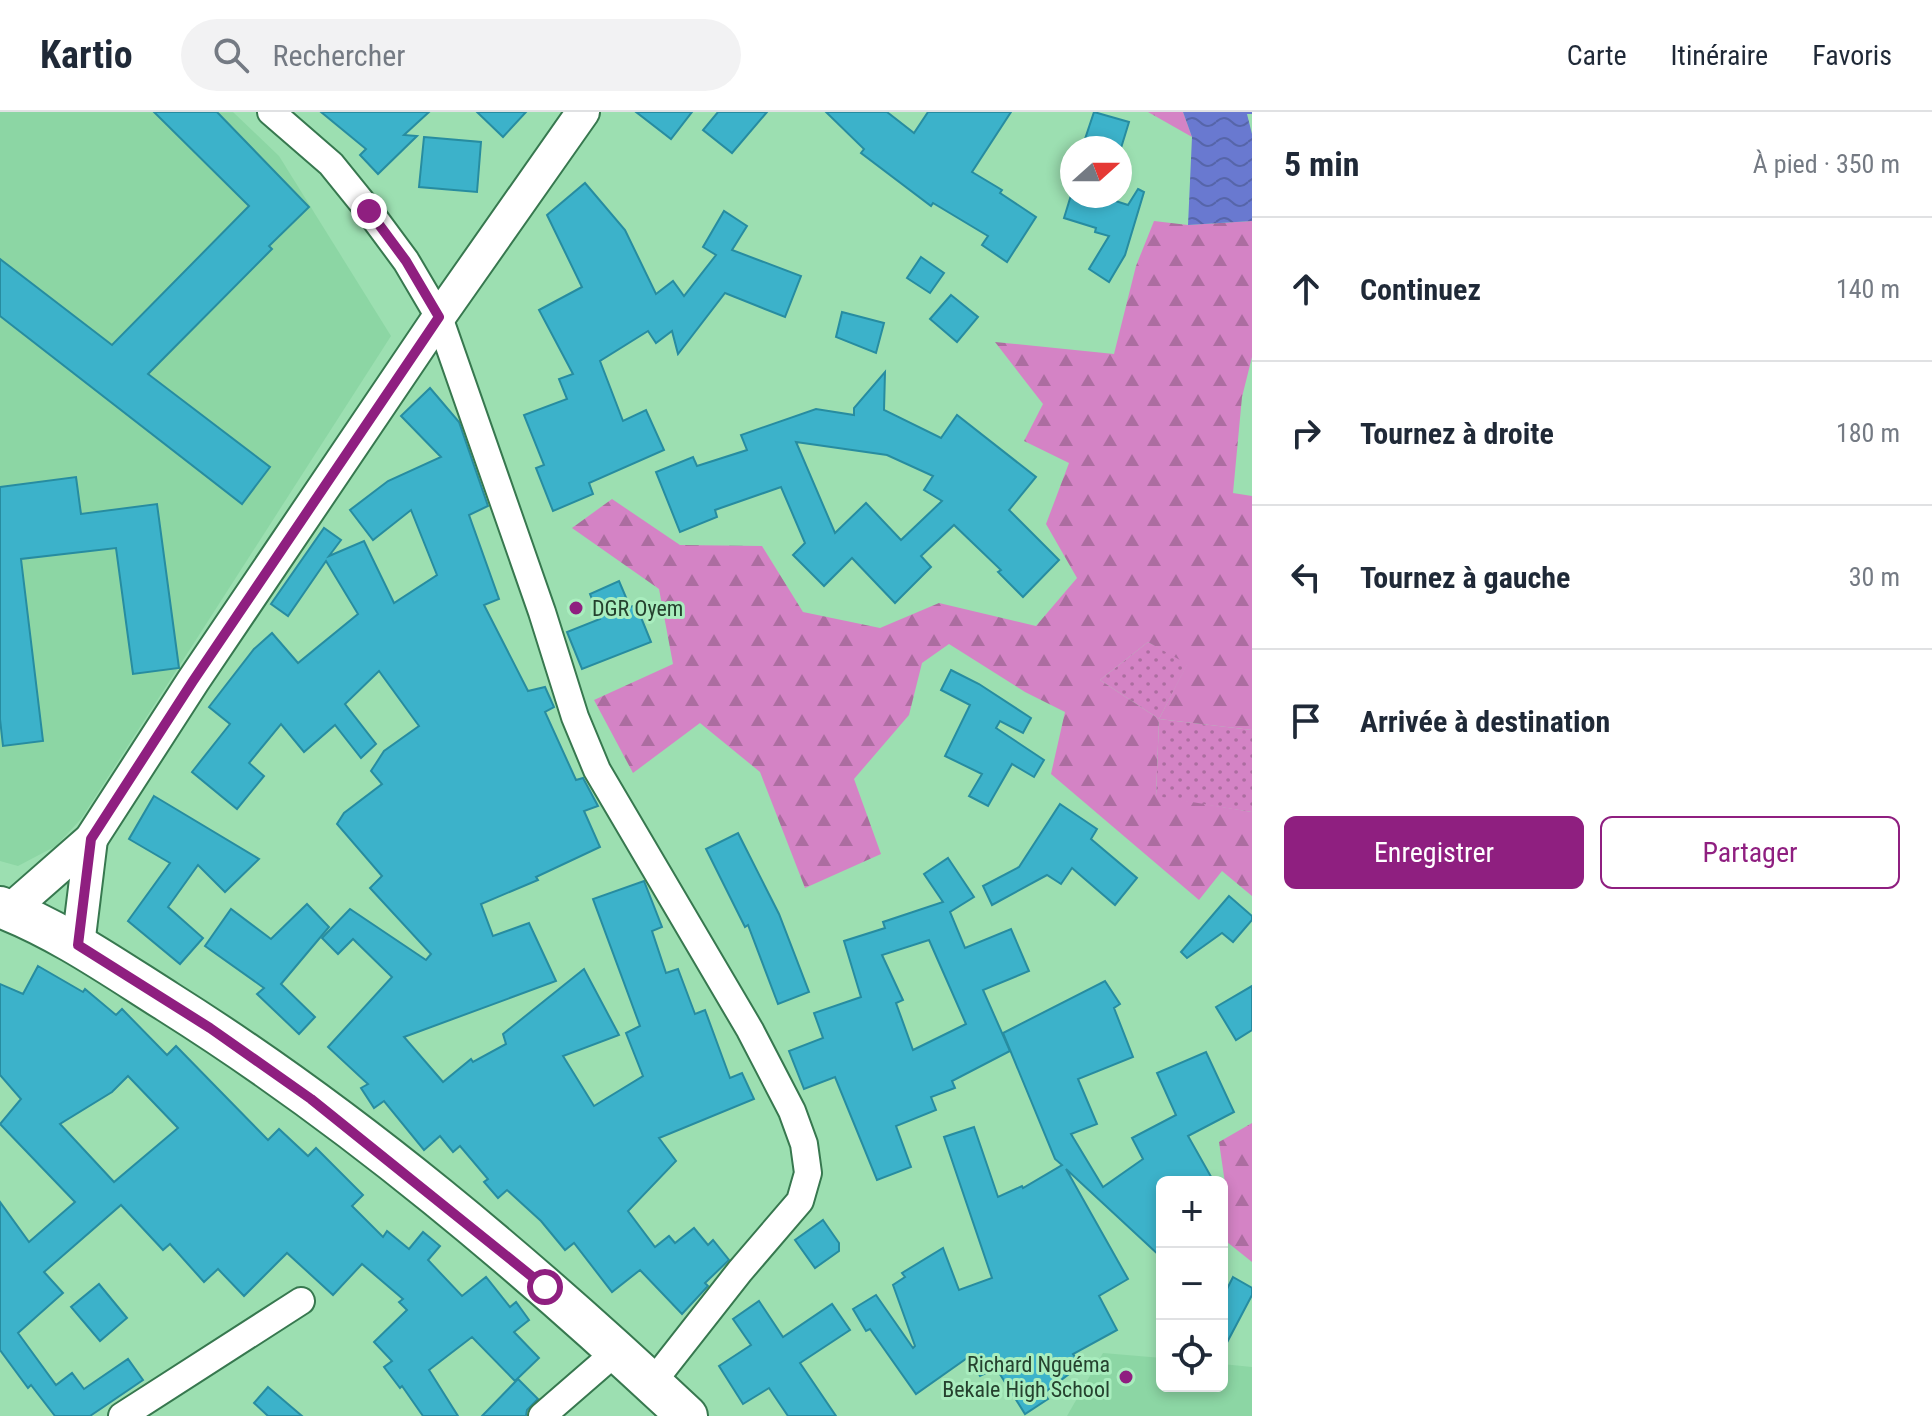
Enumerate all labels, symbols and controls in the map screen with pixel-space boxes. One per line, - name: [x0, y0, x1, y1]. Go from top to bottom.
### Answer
- search box: [181, 19, 741, 91]
- text: Kartio: [40, 33, 133, 77]
- icon: search: [209, 33, 253, 77]
- text: Rechercher: [273, 38, 405, 73]
- text: Carte: [1567, 39, 1627, 72]
- text: Itinéraire: [1671, 39, 1768, 72]
- text: Favoris: [1812, 39, 1892, 72]
- north arrow: [1060, 136, 1132, 208]
- text: 5 min: [1284, 144, 1360, 184]
- text: À pied · 350 m: [1753, 149, 1900, 179]
- route end: [351, 193, 387, 229]
- icon: ahead: [1284, 267, 1328, 311]
- text: Continuez: [1360, 272, 1481, 307]
- text: 140 m: [1836, 274, 1900, 304]
- icon: right: [1284, 411, 1328, 455]
- text: Tournez à droite: [1360, 416, 1554, 451]
- text: 180 m: [1836, 418, 1900, 448]
- icon: left: [1284, 555, 1328, 599]
- text: Tournez à gauche: [1360, 560, 1570, 595]
- text: 30 m: [1849, 562, 1900, 592]
- place label: DGR Oyem: [592, 596, 683, 621]
- marker: DGR Oyem: [567, 599, 585, 617]
- icon: arrive: [1284, 699, 1328, 743]
- text: Arrivée à destination: [1360, 704, 1610, 739]
- button: Enregistrer: [1284, 816, 1584, 889]
- button: Partager: [1600, 816, 1900, 889]
- map controls: [1156, 1176, 1228, 1392]
- button: +: [1156, 1176, 1228, 1248]
- button: −: [1156, 1248, 1228, 1320]
- route start: [527, 1269, 563, 1305]
- button: locate: [1156, 1320, 1228, 1392]
- place label: Richard Nguéma Bekale High School: [942, 1352, 1110, 1402]
- marker: Richard Nguéma Bekale High School: [1117, 1368, 1135, 1386]

